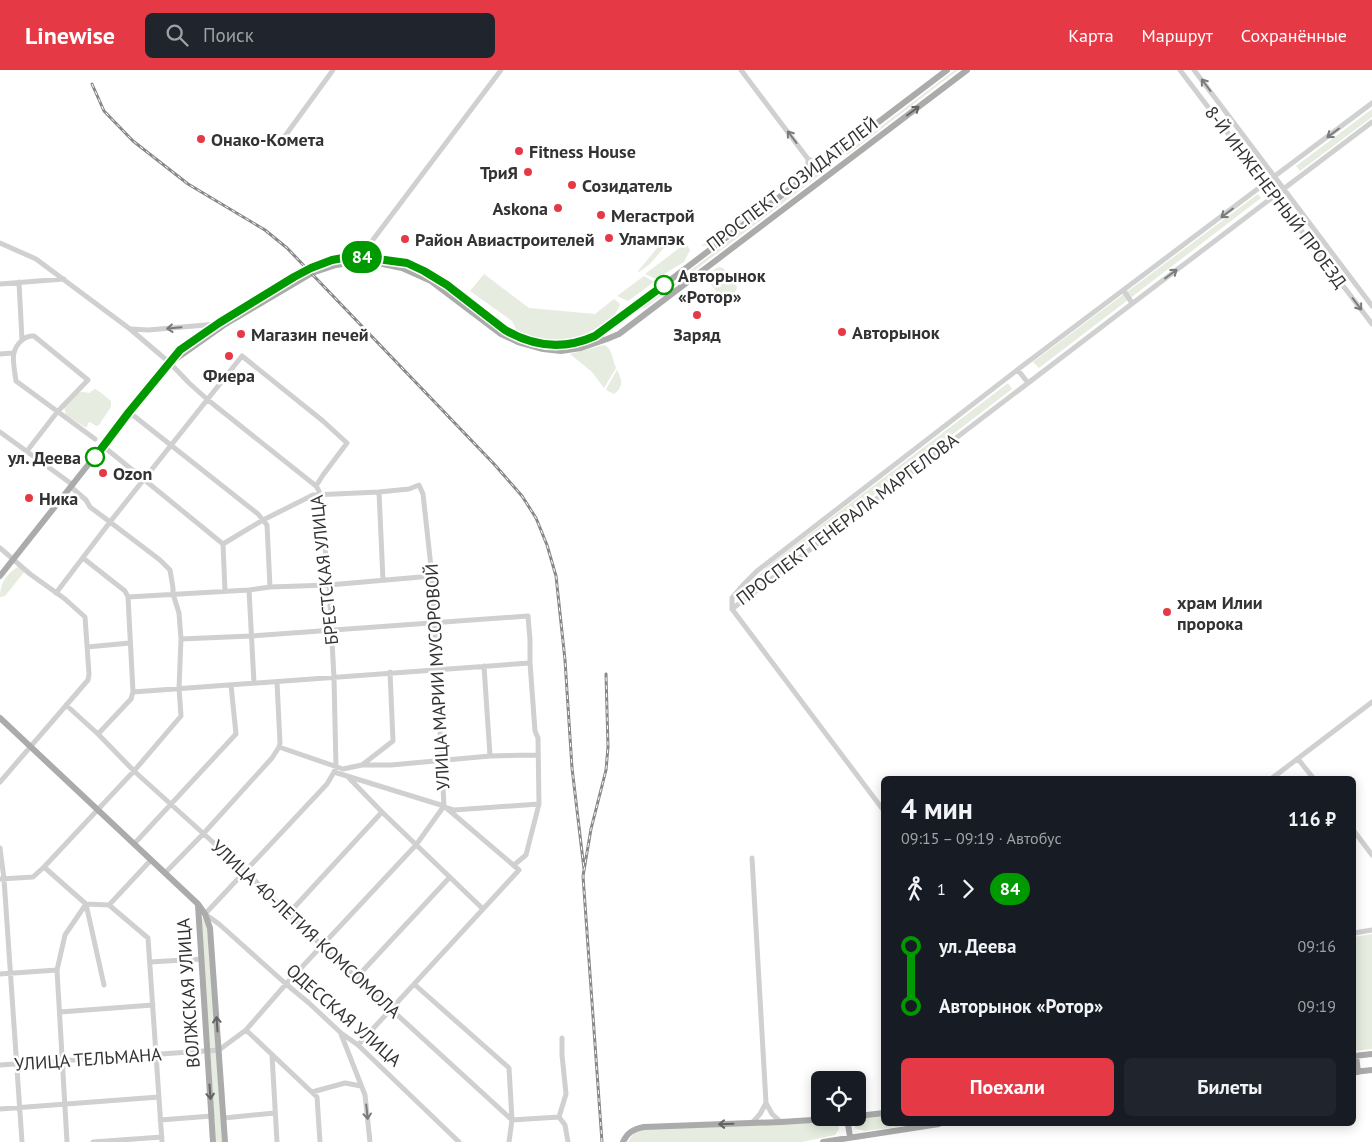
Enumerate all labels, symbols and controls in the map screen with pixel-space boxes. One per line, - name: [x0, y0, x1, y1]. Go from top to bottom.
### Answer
- search box: [145, 13, 495, 58]
- text: Linewise: [25, 20, 115, 51]
- icon: search: [163, 21, 191, 49]
- text: Поиск: [203, 23, 254, 47]
- text: Карта: [1068, 24, 1114, 47]
- text: Маршрут: [1142, 24, 1213, 47]
- text: Сохранённые: [1241, 24, 1347, 47]
- one-way arrow: [1200, 79, 1211, 92]
- street label: 8-Й ИНЖЕНЕРНЫЙ ПРОЕЗД: [1200, 101, 1352, 293]
- one-way arrow: [906, 106, 919, 117]
- street label: ПРОСПЕКТ СОЗИДАТЕЛЕЙ: [702, 112, 882, 256]
- one-way arrow: [1327, 127, 1340, 138]
- place label: Онако-Комета: [211, 128, 324, 151]
- one-way arrow: [786, 131, 797, 144]
- marker: Онако-Комета: [195, 133, 207, 145]
- place label: Fitness House: [529, 140, 636, 163]
- marker: Fitness House: [513, 145, 525, 157]
- place label: ТриЯ: [480, 161, 518, 184]
- marker: ТриЯ: [522, 166, 534, 178]
- place label: Созидатель: [582, 174, 672, 197]
- marker: Созидатель: [566, 179, 578, 191]
- place label: Askona: [492, 197, 548, 220]
- marker: Askona: [552, 202, 564, 214]
- place label: Мегастрой: [611, 204, 695, 227]
- one-way arrow: [1221, 207, 1234, 218]
- marker: Мегастрой: [595, 209, 607, 221]
- place label: Улампэк: [618, 227, 685, 250]
- place label: Район Авиастроителей: [415, 228, 594, 251]
- marker: Улампэк: [603, 232, 615, 244]
- marker: Район Авиастроителей: [399, 233, 411, 245]
- line badge: 84: [340, 241, 384, 273]
- text: 84: [352, 245, 372, 268]
- place label: Авторынок «Ротор»: [678, 264, 766, 308]
- one-way arrow: [1164, 268, 1177, 279]
- marker: Авторынок «Ротор»: [654, 275, 674, 295]
- one-way arrow: [1352, 297, 1363, 310]
- marker: Заряд: [691, 309, 703, 321]
- place label: Авторынок: [852, 321, 940, 344]
- one-way arrow: [166, 323, 182, 333]
- place label: Магазин печей: [251, 323, 369, 346]
- place label: Заряд: [673, 323, 721, 346]
- marker: Авторынок: [836, 326, 848, 338]
- marker: Магазин печей: [235, 328, 247, 340]
- marker: Фиера: [223, 350, 235, 362]
- place label: Фиера: [203, 364, 255, 387]
- street label: ПРОСПЕКТ ГЕНЕРАЛА МАРГЕЛОВА: [731, 428, 963, 610]
- place label: ул. Деева: [7, 446, 81, 469]
- marker: ул. Деева: [85, 447, 105, 467]
- place label: Ozon: [113, 462, 152, 485]
- marker: Ozon: [97, 467, 109, 479]
- place label: Ника: [39, 487, 78, 510]
- marker: Ника: [23, 492, 35, 504]
- street label: БРЕСТСКАЯ УЛИЦА: [305, 493, 343, 646]
- street label: УЛИЦА МАРИИ МУСОРОВОЙ: [420, 563, 454, 791]
- place label: храм Илии пророка: [1177, 591, 1263, 635]
- marker: храм Илии пророка: [1161, 606, 1173, 618]
- text: 4 мин: [901, 790, 973, 827]
- text: 116 ₽: [1288, 807, 1336, 831]
- text: 09:15 – 09:19 · Автобус: [901, 828, 1062, 848]
- street label: УЛИЦА 40-ЛЕТИЯ КОМСОМОЛА: [206, 835, 406, 1023]
- icon: walk: [901, 875, 929, 903]
- icon: forward: [954, 875, 982, 903]
- text: 84: [1000, 877, 1020, 900]
- text: 1: [937, 879, 946, 899]
- street label: ВОЛЖСКАЯ УЛИЦА: [171, 917, 205, 1069]
- text: ул. Деева: [939, 934, 1016, 958]
- text: 09:16: [1298, 936, 1336, 956]
- street label: ОДЕССКАЯ УЛИЦА: [282, 959, 407, 1072]
- text: Авторынок «Ротор»: [939, 994, 1103, 1018]
- text: 09:19: [1298, 996, 1336, 1016]
- one-way arrow: [212, 1016, 221, 1032]
- street label: УЛИЦА ТЕЛЬМАНА: [14, 1042, 163, 1076]
- button: Поехали: [901, 1058, 1114, 1116]
- button: Билеты: [1124, 1058, 1336, 1116]
- map controls: [811, 1071, 866, 1126]
- button: locate: [811, 1071, 866, 1126]
- one-way arrow: [205, 1084, 214, 1100]
- one-way arrow: [362, 1104, 372, 1120]
- one-way arrow: [718, 1119, 734, 1129]

